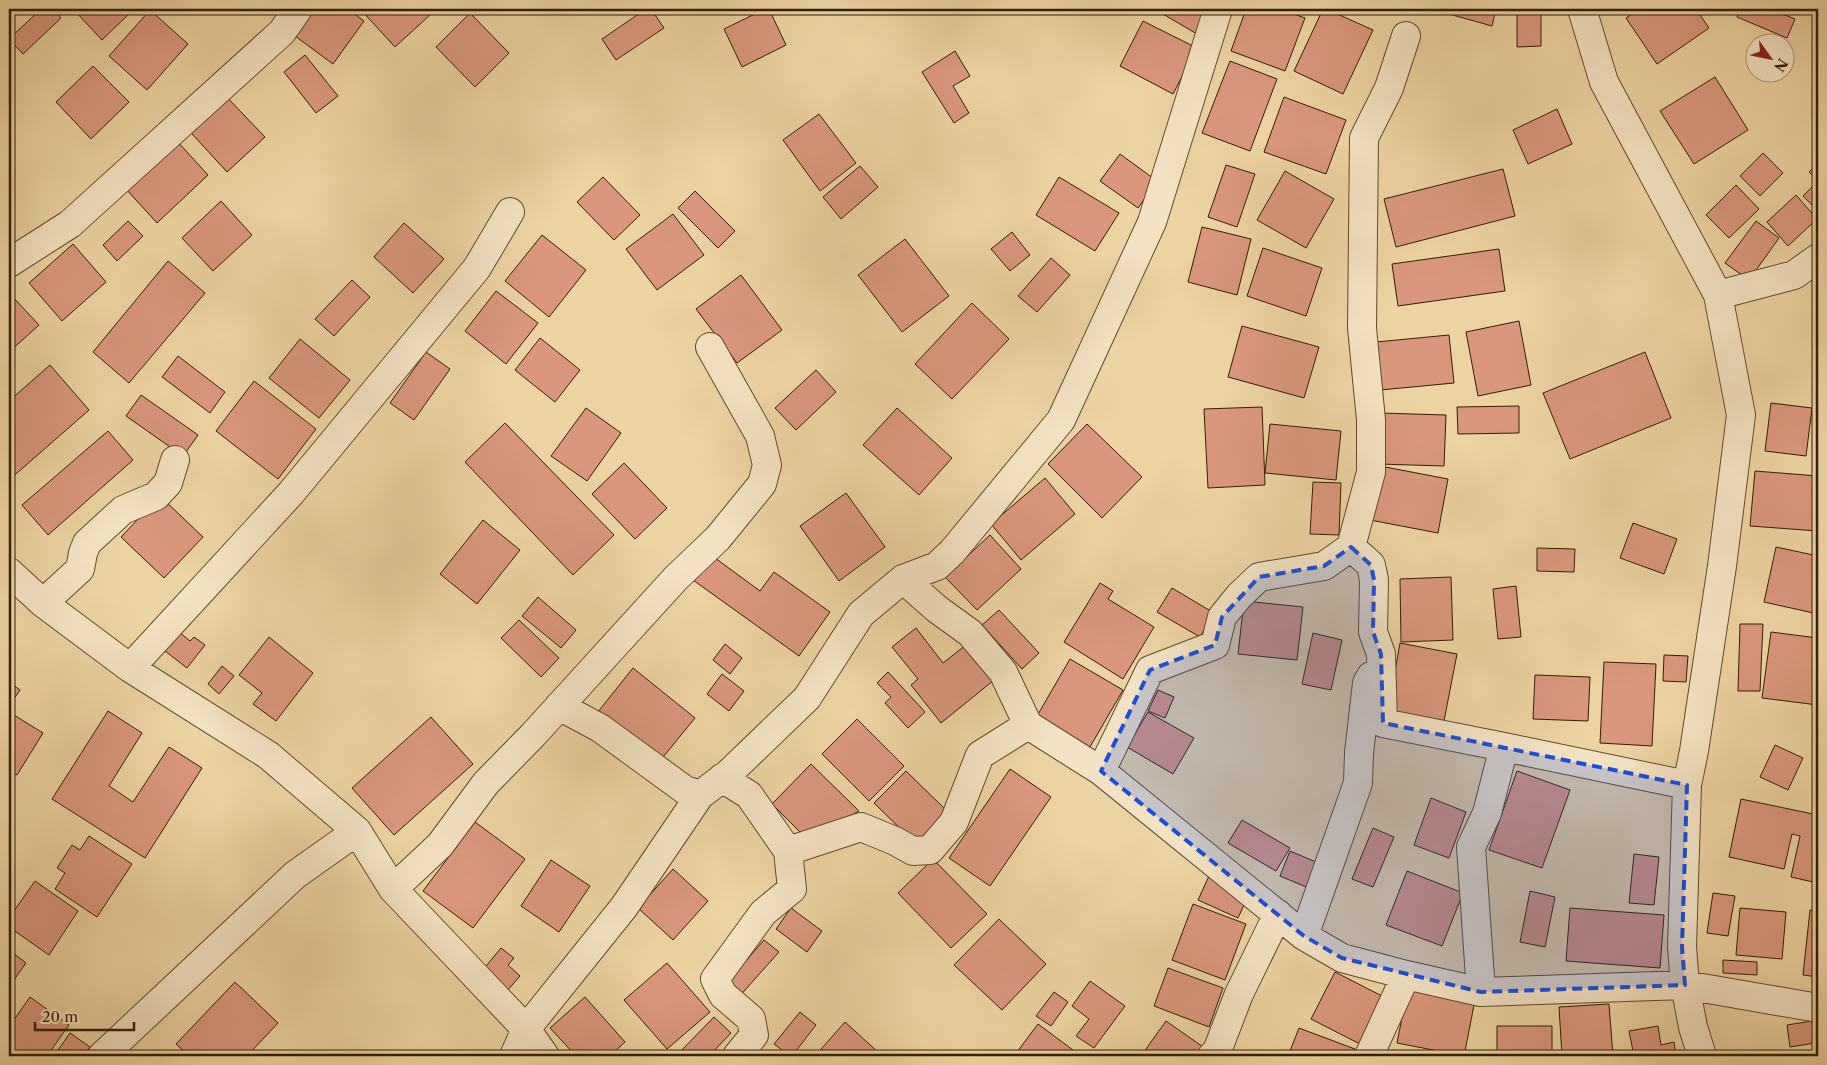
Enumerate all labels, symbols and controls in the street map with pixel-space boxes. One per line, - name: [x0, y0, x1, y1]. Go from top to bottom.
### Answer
- north arrow: [1744, 32, 1794, 82]
- text: N: [1770, 55, 1792, 75]
- scale bar: [35, 1000, 134, 1032]
- text: 20 m: [42, 1007, 78, 1026]

